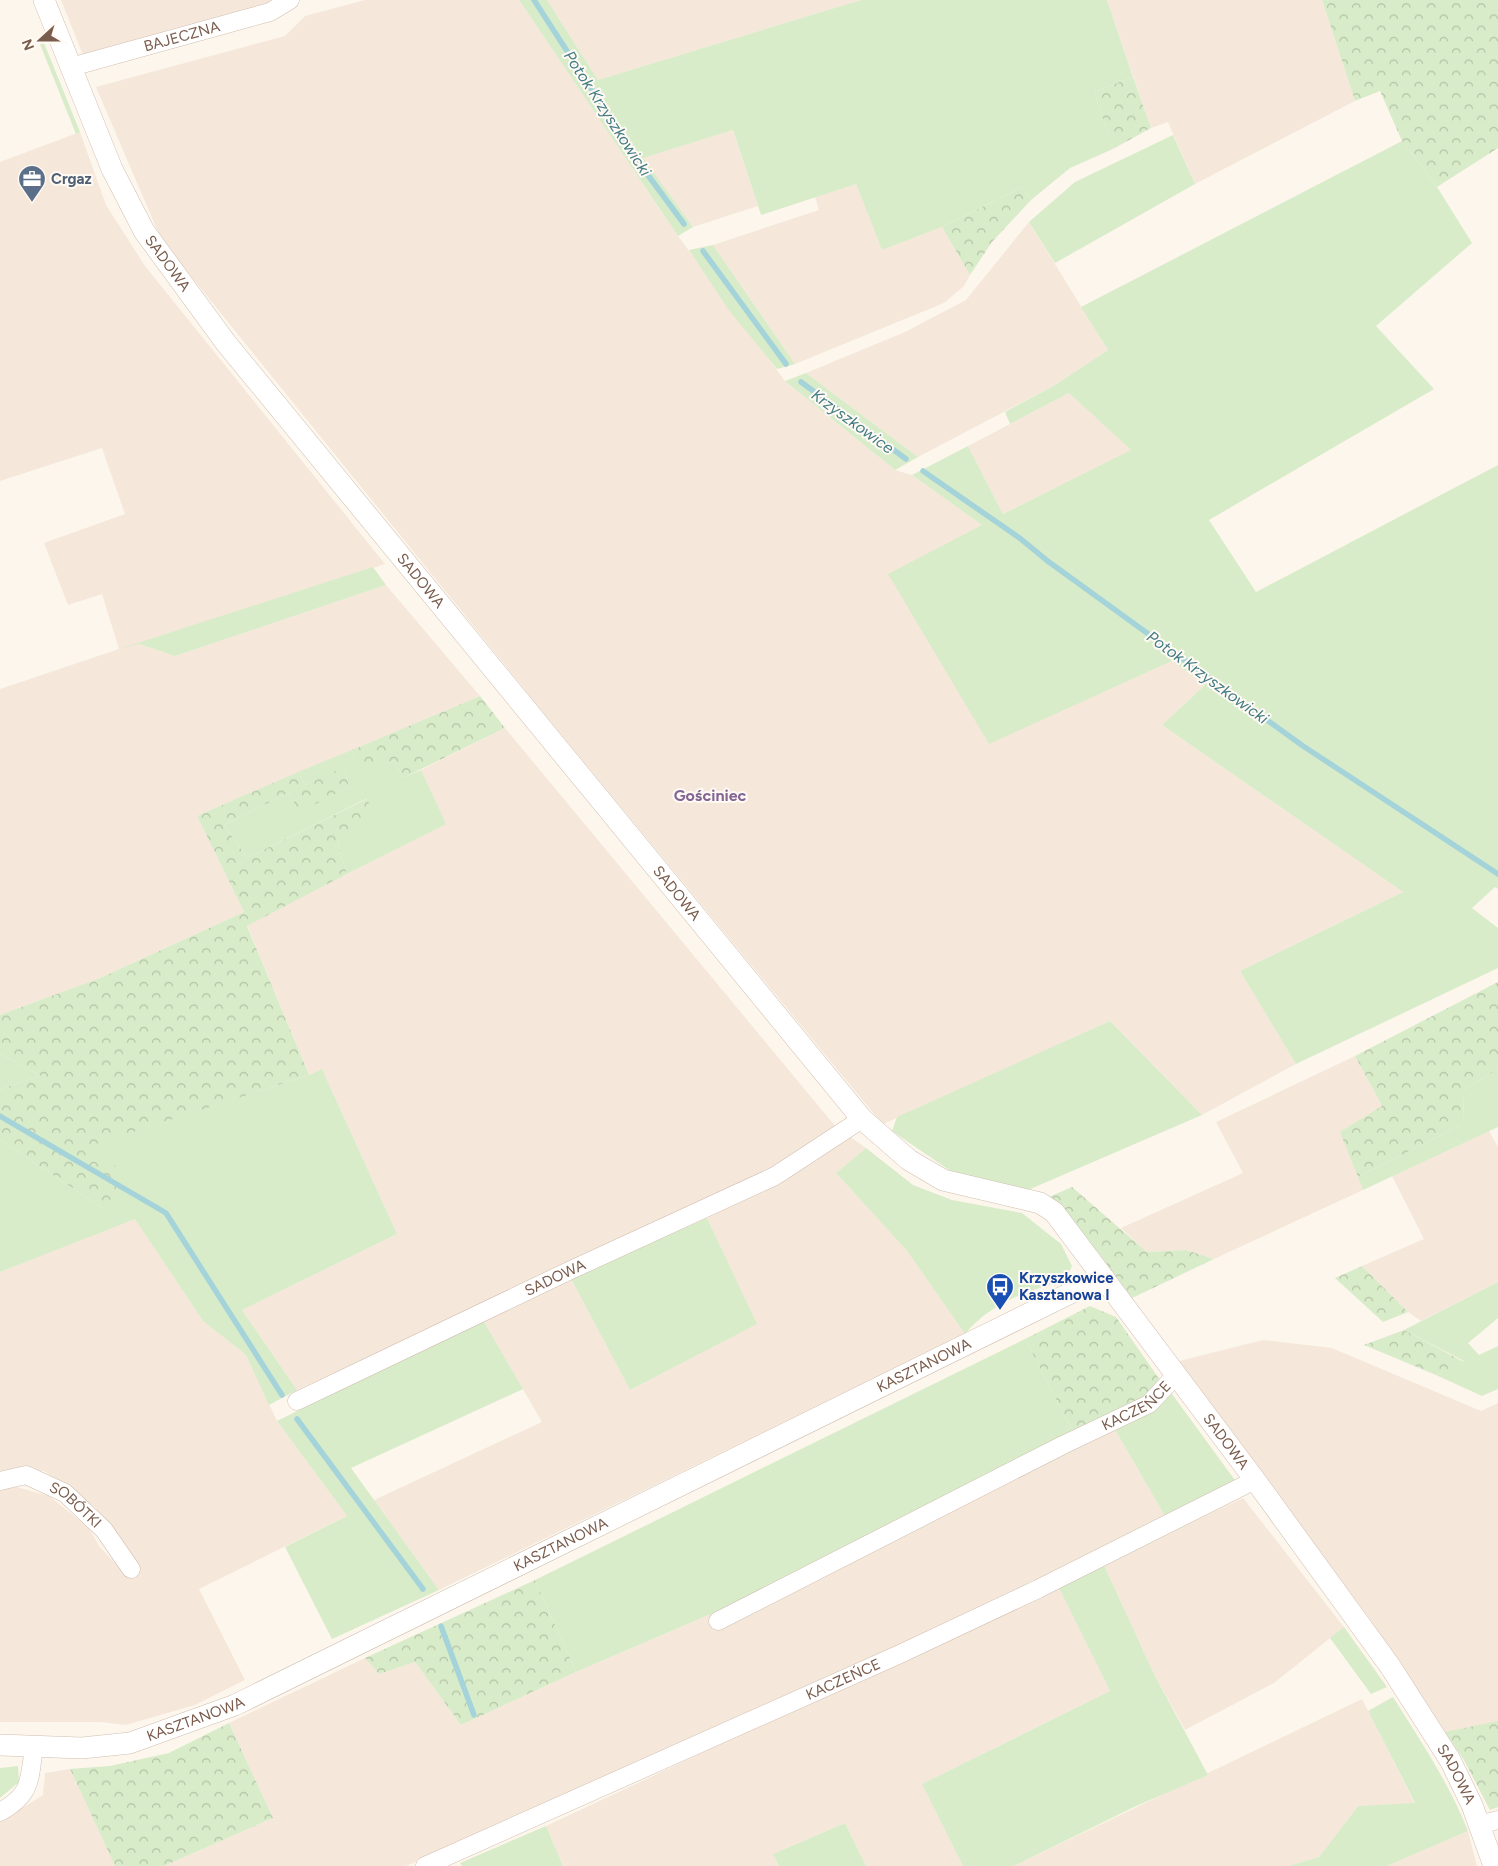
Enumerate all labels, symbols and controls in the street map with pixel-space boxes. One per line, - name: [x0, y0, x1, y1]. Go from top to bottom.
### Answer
- north arrow: [15, 15, 65, 65]
- street label: BAJECZNA: [142, 17, 222, 55]
- text: N: [18, 36, 38, 53]
- water label: Potok Krzyszkowicki: [560, 47, 655, 180]
- office icon: Crgaz: [17, 164, 47, 203]
- place label: Crgaz: [51, 170, 92, 188]
- street label: SADOWA: [141, 232, 194, 295]
- water label: Krzyszkowice: [808, 385, 898, 458]
- street label: SADOWA: [393, 550, 448, 612]
- water label: Potok Krzyszkowicki: [1143, 627, 1272, 728]
- district label: Gościniec: [674, 786, 747, 805]
- street label: SADOWA: [649, 862, 705, 924]
- street label: SADOWA: [522, 1256, 588, 1300]
- place label: Krzyszkowice Kasztanowa I: [1019, 1269, 1114, 1304]
- bus stop icon: Krzyszkowice Kasztanowa I: [985, 1272, 1015, 1311]
- street label: KASZTANOWA: [874, 1335, 974, 1396]
- street label: KACZEŃCE: [1099, 1377, 1175, 1434]
- street label: SADOWA: [1199, 1410, 1253, 1473]
- street label: SOBÓTKI: [47, 1478, 105, 1532]
- street label: KASZTANOWA: [511, 1514, 611, 1575]
- street label: KACZEŃCE: [803, 1655, 883, 1704]
- street label: KASZTANOWA: [144, 1693, 247, 1745]
- street label: SADOWA: [1433, 1741, 1479, 1807]

